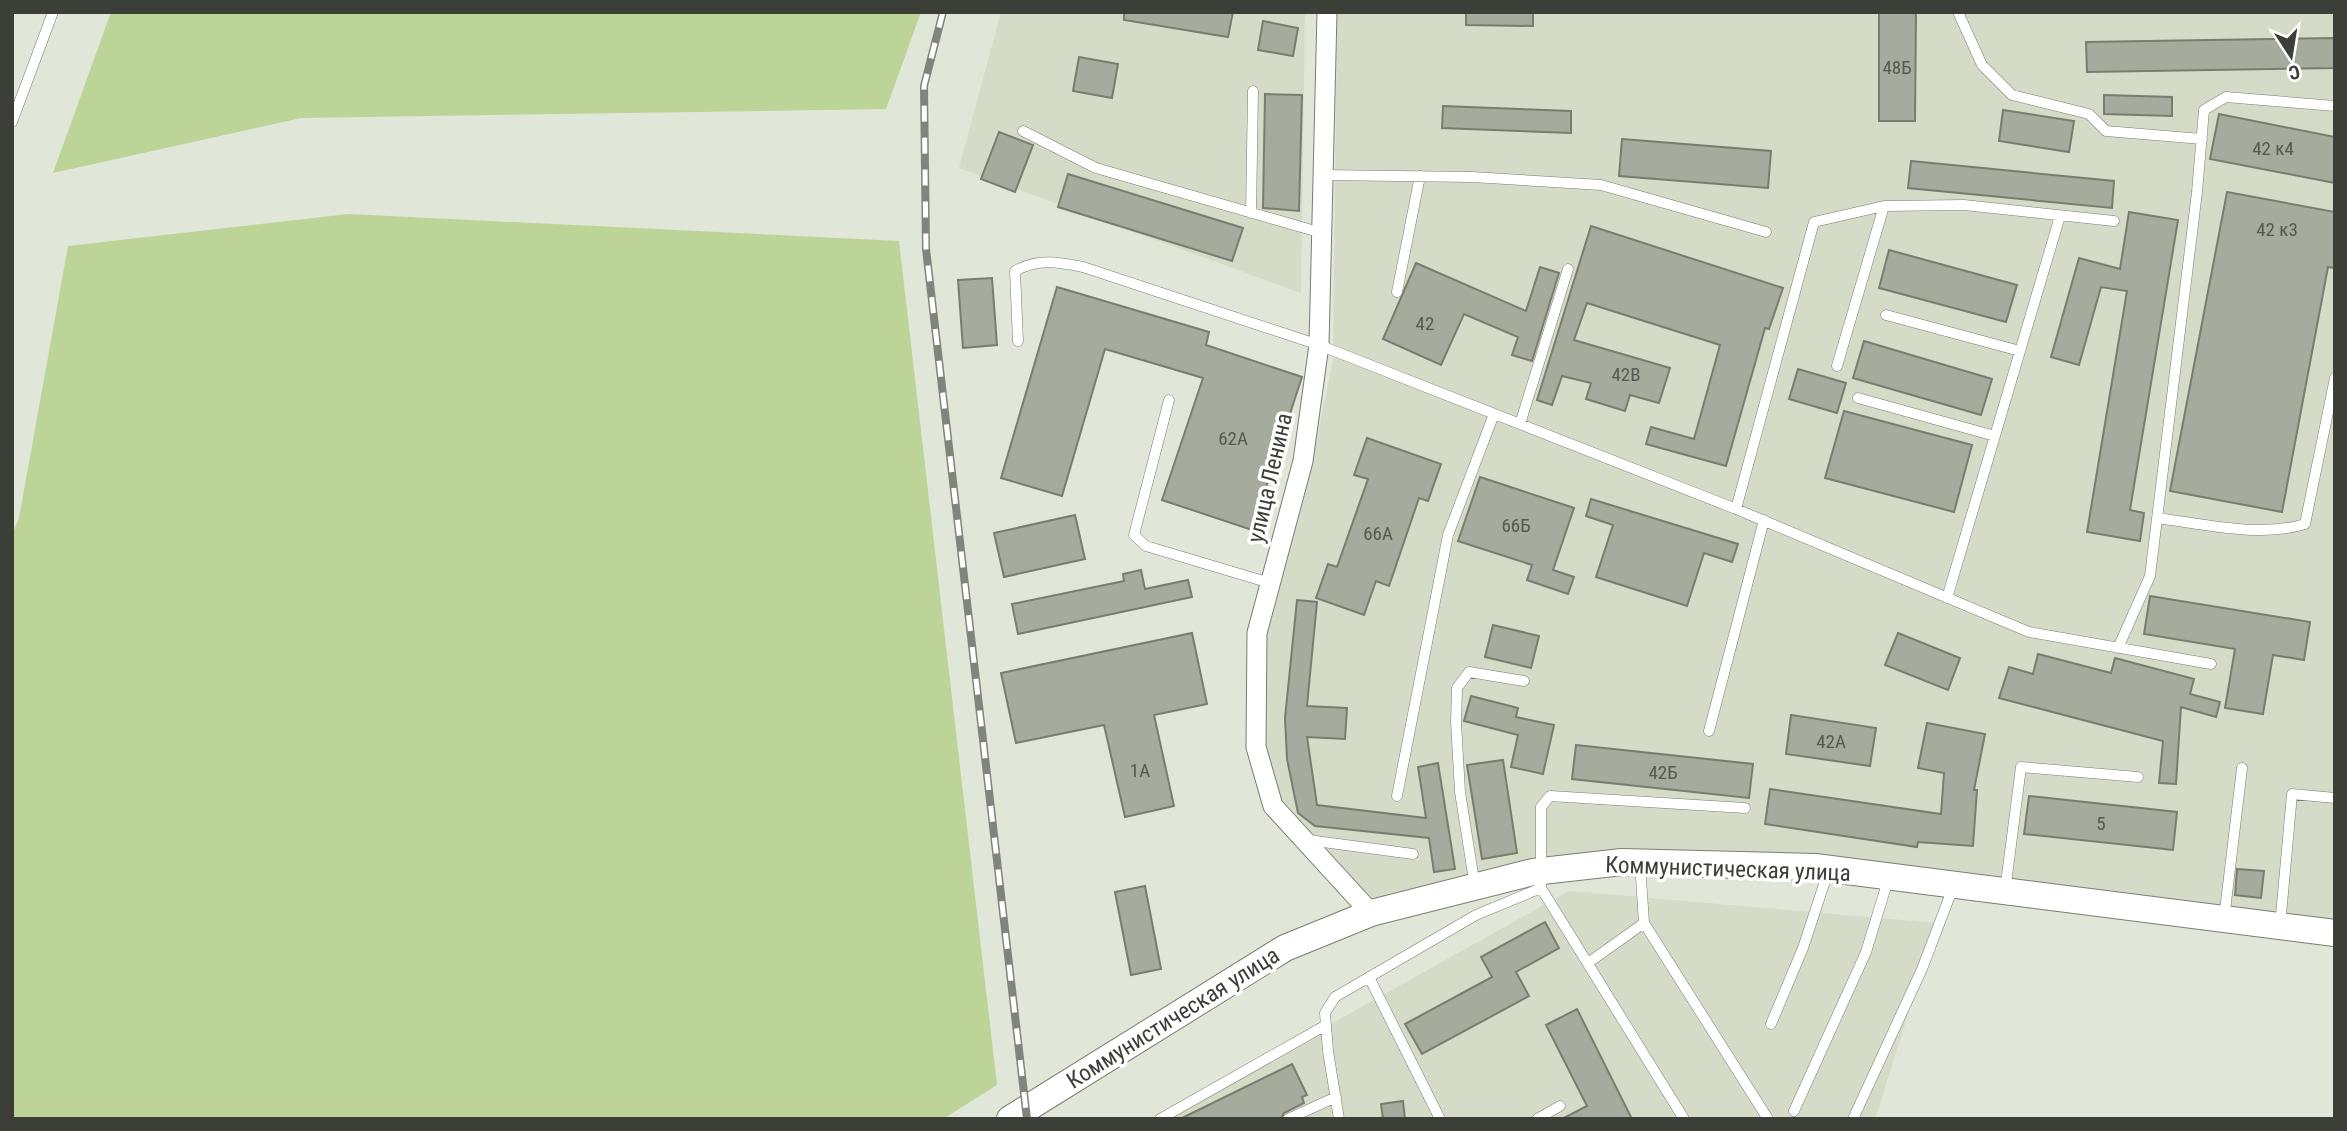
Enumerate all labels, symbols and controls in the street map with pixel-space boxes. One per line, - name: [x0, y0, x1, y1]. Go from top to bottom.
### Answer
- north arrow: [2256, 21, 2326, 91]
- house number: 48Б: [1882, 56, 1912, 79]
- text: С: [2287, 60, 2302, 85]
- house number: 42 к4: [2252, 137, 2294, 160]
- house number: 42 к3: [2256, 218, 2298, 241]
- house number: 42: [1416, 312, 1434, 335]
- house number: 42В: [1611, 363, 1641, 386]
- street label: улица Ленина: [1242, 411, 1298, 545]
- house number: 62А: [1218, 427, 1248, 450]
- house number: 66Б: [1501, 514, 1531, 537]
- house number: 66А: [1363, 522, 1393, 545]
- house number: 42А: [1816, 730, 1846, 753]
- house number: 1А: [1130, 759, 1150, 782]
- house number: 42Б: [1648, 761, 1678, 784]
- house number: 5: [2096, 812, 2106, 835]
- street label: Коммунистическая улица: [1605, 851, 1851, 887]
- street label: Коммунистическая улица: [1062, 942, 1284, 1094]

